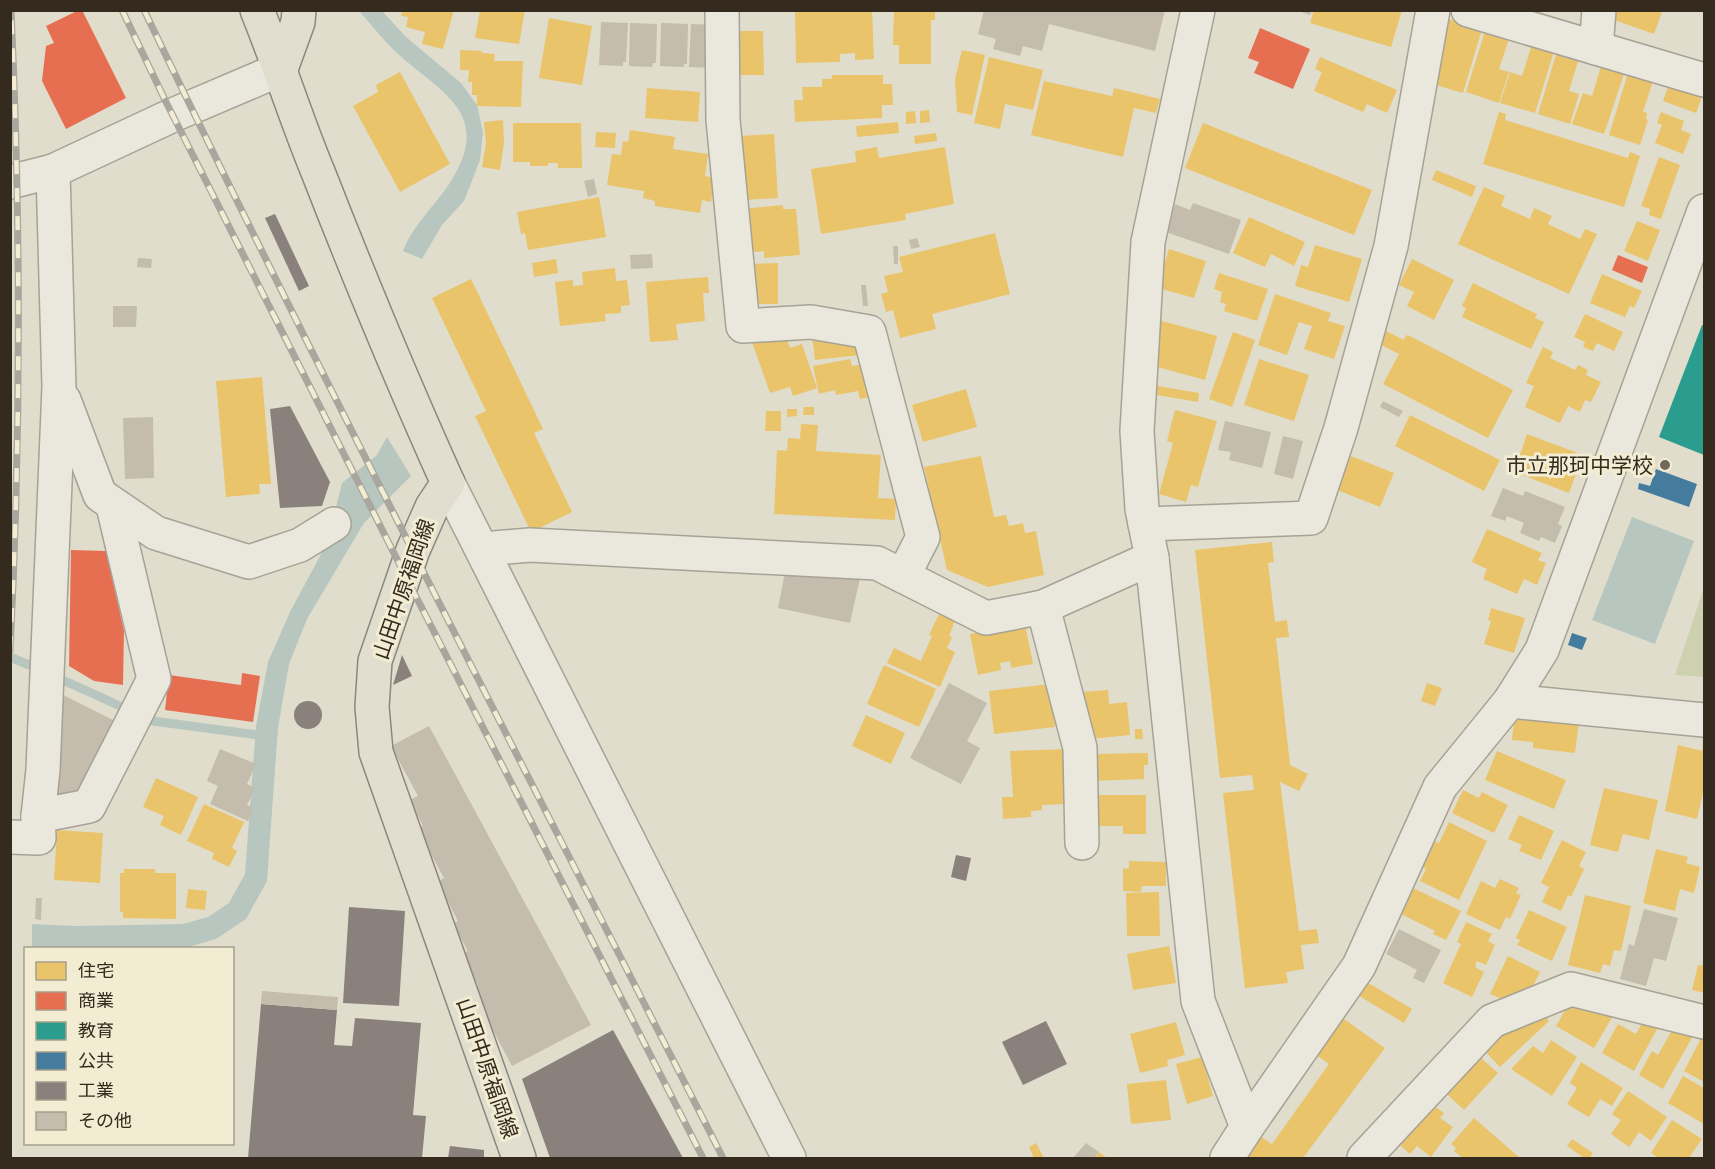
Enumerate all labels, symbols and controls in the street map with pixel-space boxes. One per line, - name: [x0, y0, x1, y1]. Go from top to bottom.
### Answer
- place label: 市立那珂中学校: [1506, 451, 1653, 479]
- marker: 市立那珂中学校: [1658, 458, 1672, 472]
- street label: 山田中原福岡線: [366, 515, 440, 663]
- legend: [24, 947, 234, 1145]
- text: 住宅: [78, 958, 114, 982]
- text: 商業: [78, 988, 114, 1012]
- street label: 山田中原福岡線: [451, 994, 525, 1142]
- text: 教育: [78, 1018, 114, 1042]
- text: 公共: [78, 1048, 114, 1072]
- text: 工業: [78, 1078, 114, 1102]
- text: その他: [78, 1108, 132, 1132]

